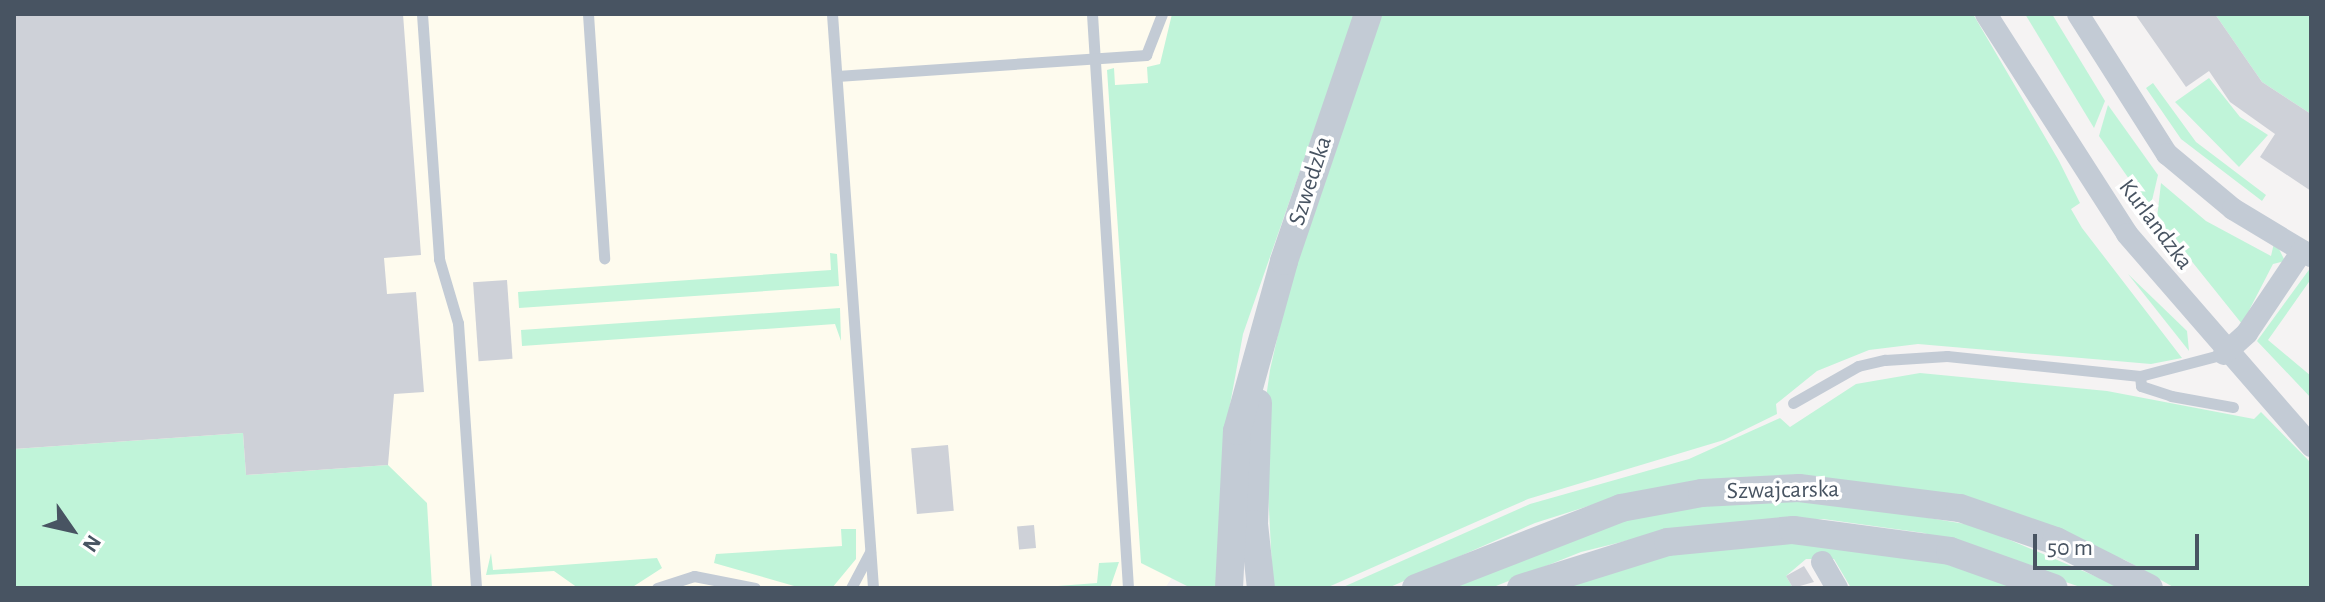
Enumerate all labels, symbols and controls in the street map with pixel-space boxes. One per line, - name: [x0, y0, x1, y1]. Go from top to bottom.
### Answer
- street label: Szwedzka: [1283, 133, 1339, 229]
- street label: Kurlandzka: [2112, 174, 2198, 276]
- street label: Szwajcarska: [1727, 476, 1839, 506]
- north arrow: [32, 490, 112, 570]
- scale bar: [2037, 518, 2203, 568]
- text: N: [79, 531, 105, 556]
- text: 50 m: [2047, 536, 2093, 560]

